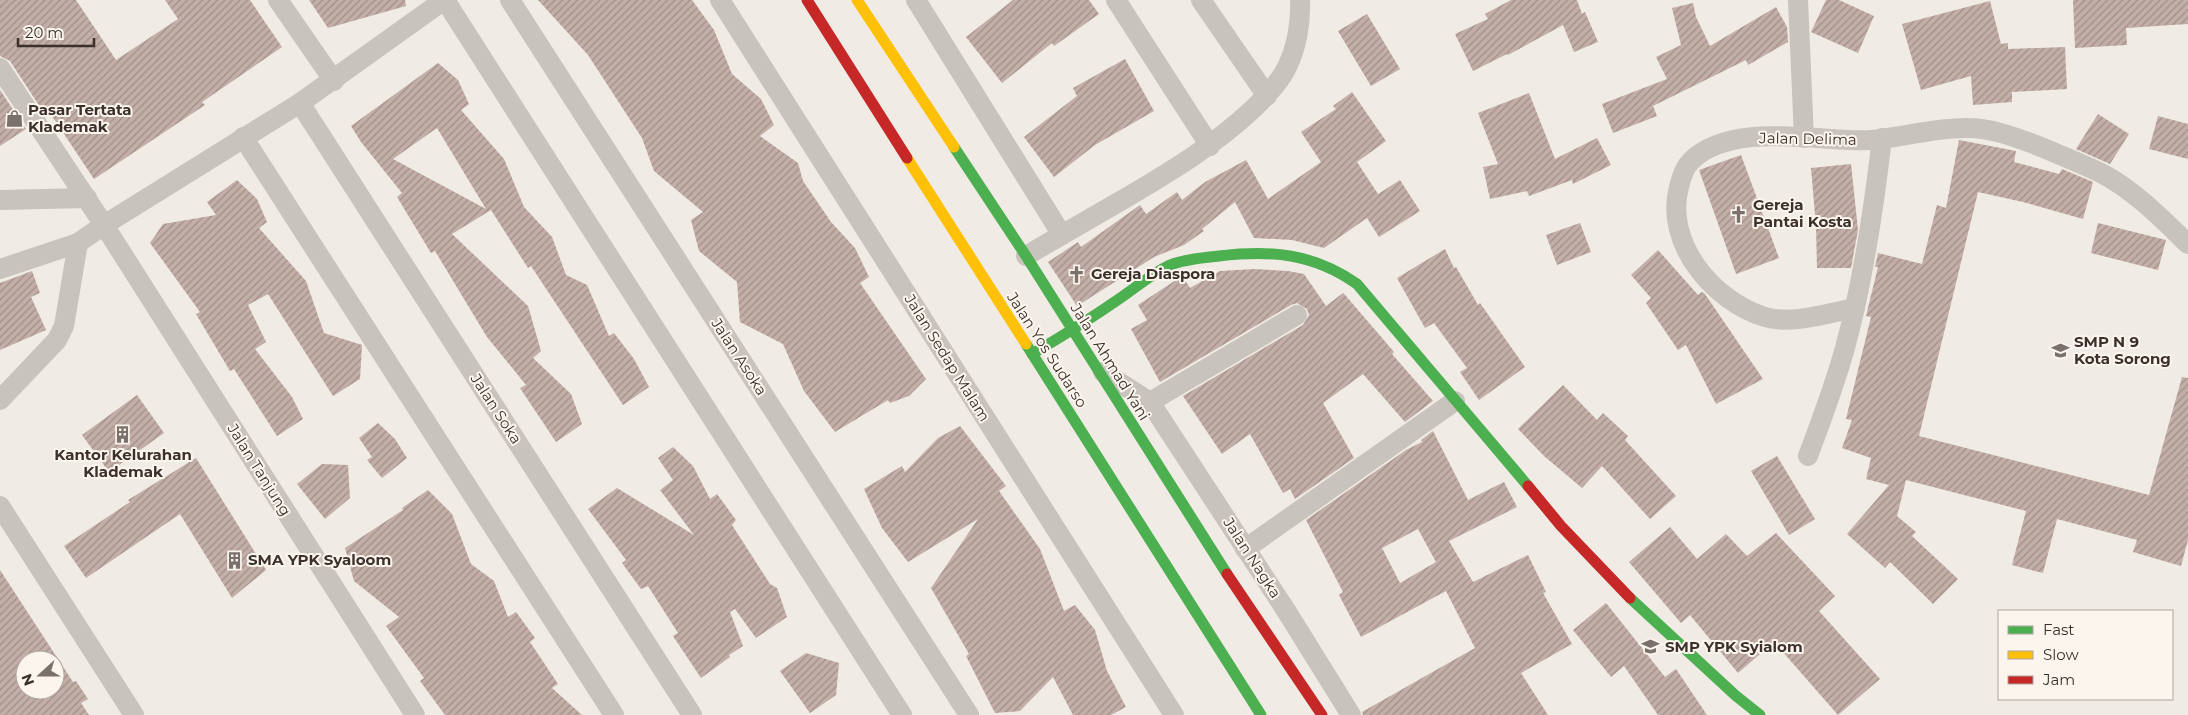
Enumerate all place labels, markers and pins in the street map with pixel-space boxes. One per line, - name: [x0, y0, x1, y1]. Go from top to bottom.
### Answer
- place label: Pasar Tertata Klademak: [28, 100, 132, 136]
- shop icon: Pasar Tertata Klademak: [4, 109, 24, 129]
- place label: Gereja Pantai Kosta: [1753, 195, 1852, 231]
- church icon: Gereja Pantai Kosta: [1729, 204, 1749, 224]
- church icon: Gereja Diaspora: [1067, 264, 1087, 284]
- place label: Gereja Diaspora: [1091, 264, 1215, 283]
- place label: SMP N 9 Kota Sorong: [2074, 332, 2171, 368]
- school or university icon: SMP N 9 Kota Sorong: [2050, 341, 2070, 361]
- building icon: Kantor Kelurahan Klademak: [113, 424, 133, 444]
- place label: Kantor Kelurahan Klademak: [54, 445, 192, 481]
- building icon: SMA YPK Syaloom: [224, 550, 244, 570]
- place label: SMA YPK Syaloom: [248, 550, 391, 569]
- school or university icon: SMP YPK Syialom: [1641, 637, 1661, 657]
- place label: SMP YPK Syialom: [1665, 637, 1803, 656]

